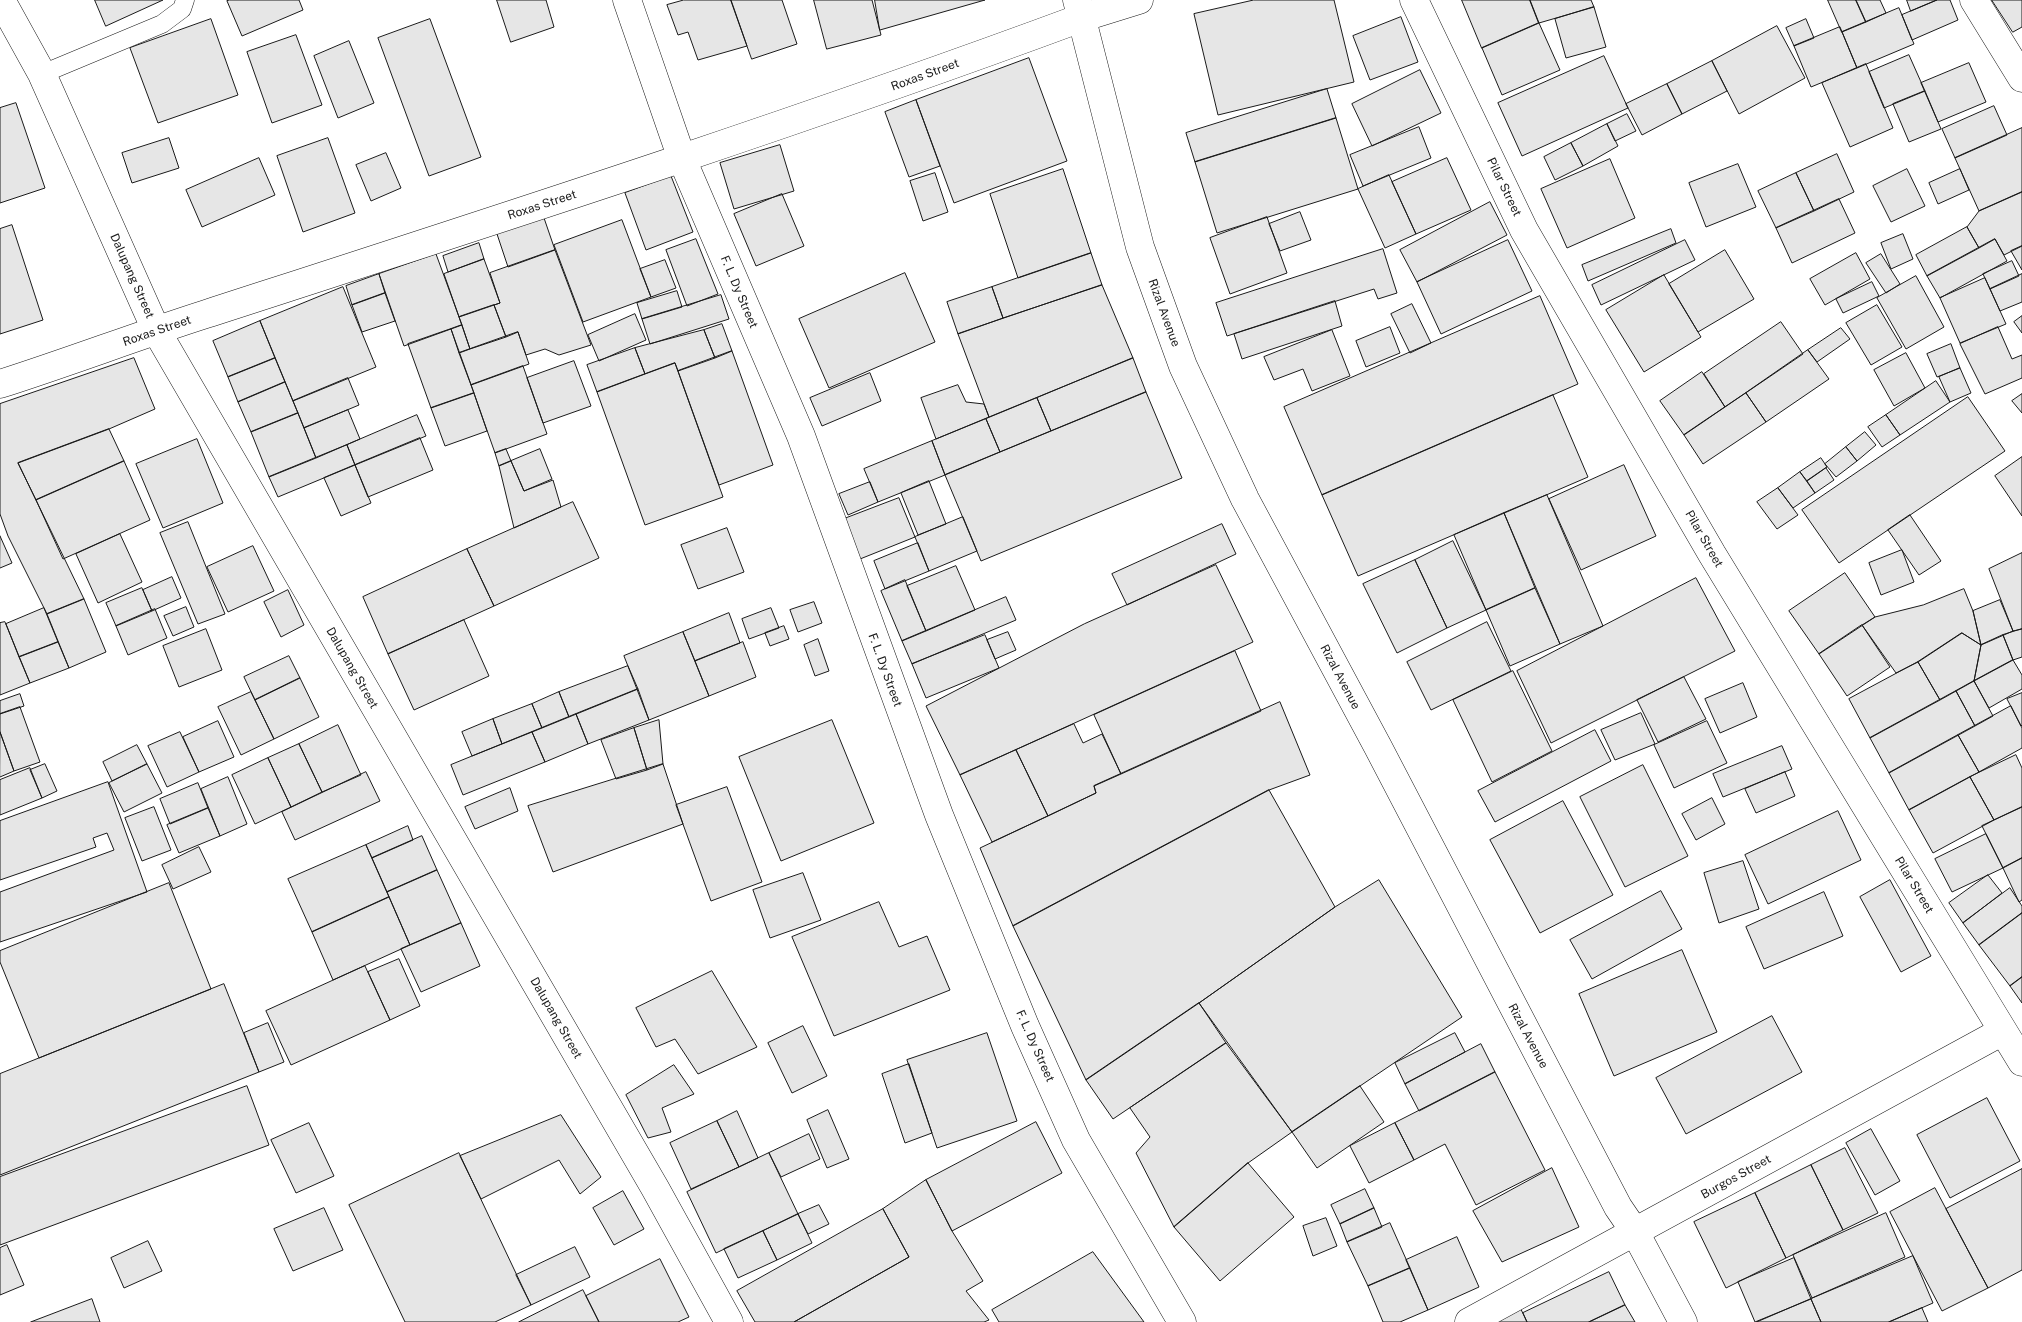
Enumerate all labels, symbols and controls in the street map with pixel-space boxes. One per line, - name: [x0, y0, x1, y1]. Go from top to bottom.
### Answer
- street label: Roxas Street: [889, 56, 961, 94]
- street label: Pilar Street: [1484, 155, 1524, 219]
- street label: Roxas Street: [506, 187, 578, 223]
- street label: Dalupang Street: [107, 231, 157, 321]
- street label: F. L. Dy Street: [717, 254, 761, 330]
- street label: Rizal Avenue: [1145, 277, 1183, 349]
- street label: Roxas Street: [121, 313, 193, 349]
- street label: Pilar Street: [1682, 508, 1726, 570]
- street label: Dalupang Street: [323, 625, 381, 711]
- street label: F. L. Dy Street: [865, 631, 905, 709]
- street label: Rizal Avenue: [1317, 642, 1363, 712]
- street label: Pilar Street: [1891, 854, 1937, 916]
- street label: Dalupang Street: [527, 975, 585, 1061]
- street label: Rizal Avenue: [1505, 1001, 1551, 1071]
- street label: F. L. Dy Street: [1013, 1008, 1057, 1084]
- street label: Burgos Street: [1699, 1152, 1773, 1202]

